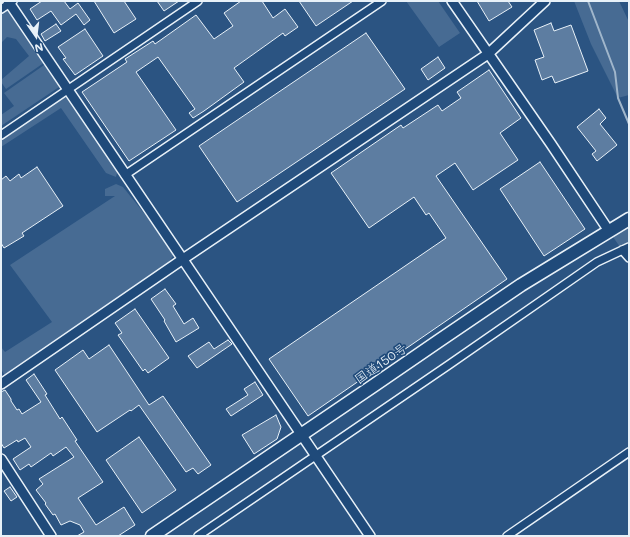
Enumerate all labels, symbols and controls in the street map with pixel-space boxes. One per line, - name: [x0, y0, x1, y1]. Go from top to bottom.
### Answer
- north arrow: [16, 16, 56, 56]
- text: N: [33, 40, 45, 56]
- street label: 国道150号: [352, 340, 410, 388]

